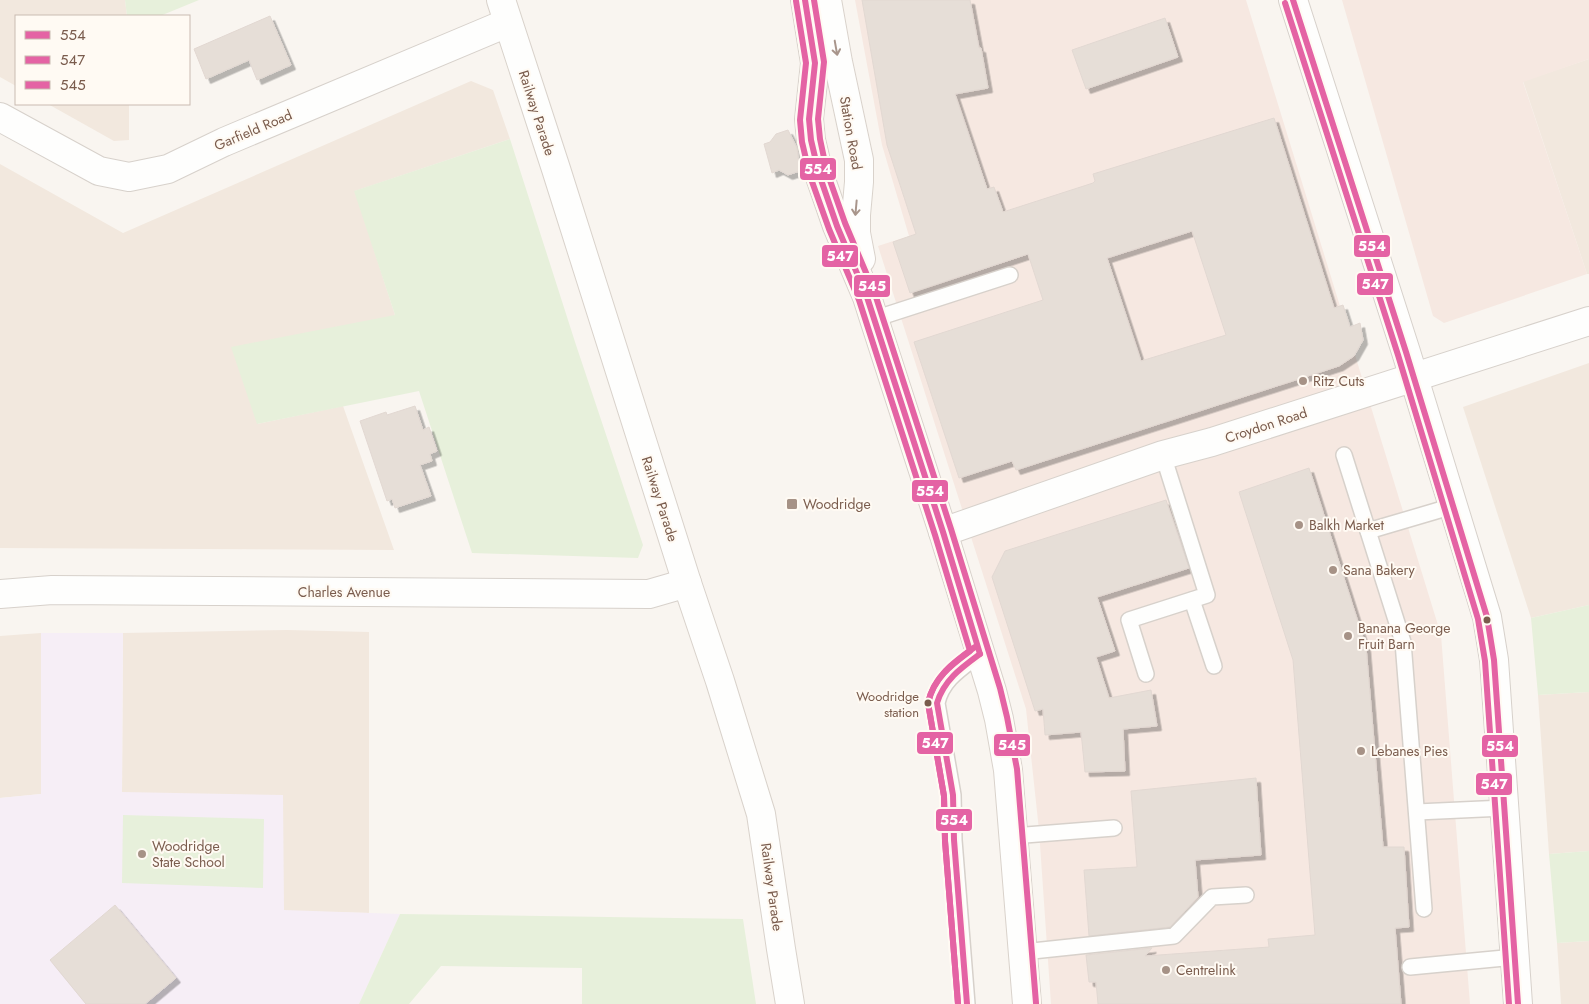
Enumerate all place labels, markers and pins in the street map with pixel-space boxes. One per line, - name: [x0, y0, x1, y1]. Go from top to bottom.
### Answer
- place label: Ritz Cuts: [1313, 371, 1365, 391]
- marker: Ritz Cuts: [1297, 375, 1309, 387]
- place label: Woodridge: [803, 494, 871, 514]
- marker: Woodridge: [785, 497, 799, 511]
- place label: Balkh Market: [1309, 515, 1385, 535]
- marker: Balkh Market: [1293, 519, 1305, 531]
- place label: Sana Bakery: [1343, 560, 1416, 580]
- marker: Sana Bakery: [1327, 564, 1339, 576]
- unlabelled marker: [1482, 615, 1492, 625]
- place label: Banana George Fruit Barn: [1358, 618, 1450, 654]
- marker: Banana George Fruit Barn: [1342, 630, 1354, 642]
- place label: Woodridge station: [856, 687, 919, 722]
- marker: Woodridge station: [923, 698, 933, 708]
- place label: Lebanes Pies: [1371, 741, 1448, 761]
- marker: Lebanes Pies: [1355, 745, 1367, 757]
- place label: Woodridge State School: [152, 836, 225, 872]
- marker: Woodridge State School: [136, 848, 148, 860]
- place label: Centrelink: [1176, 960, 1237, 980]
- marker: Centrelink: [1160, 964, 1172, 976]

